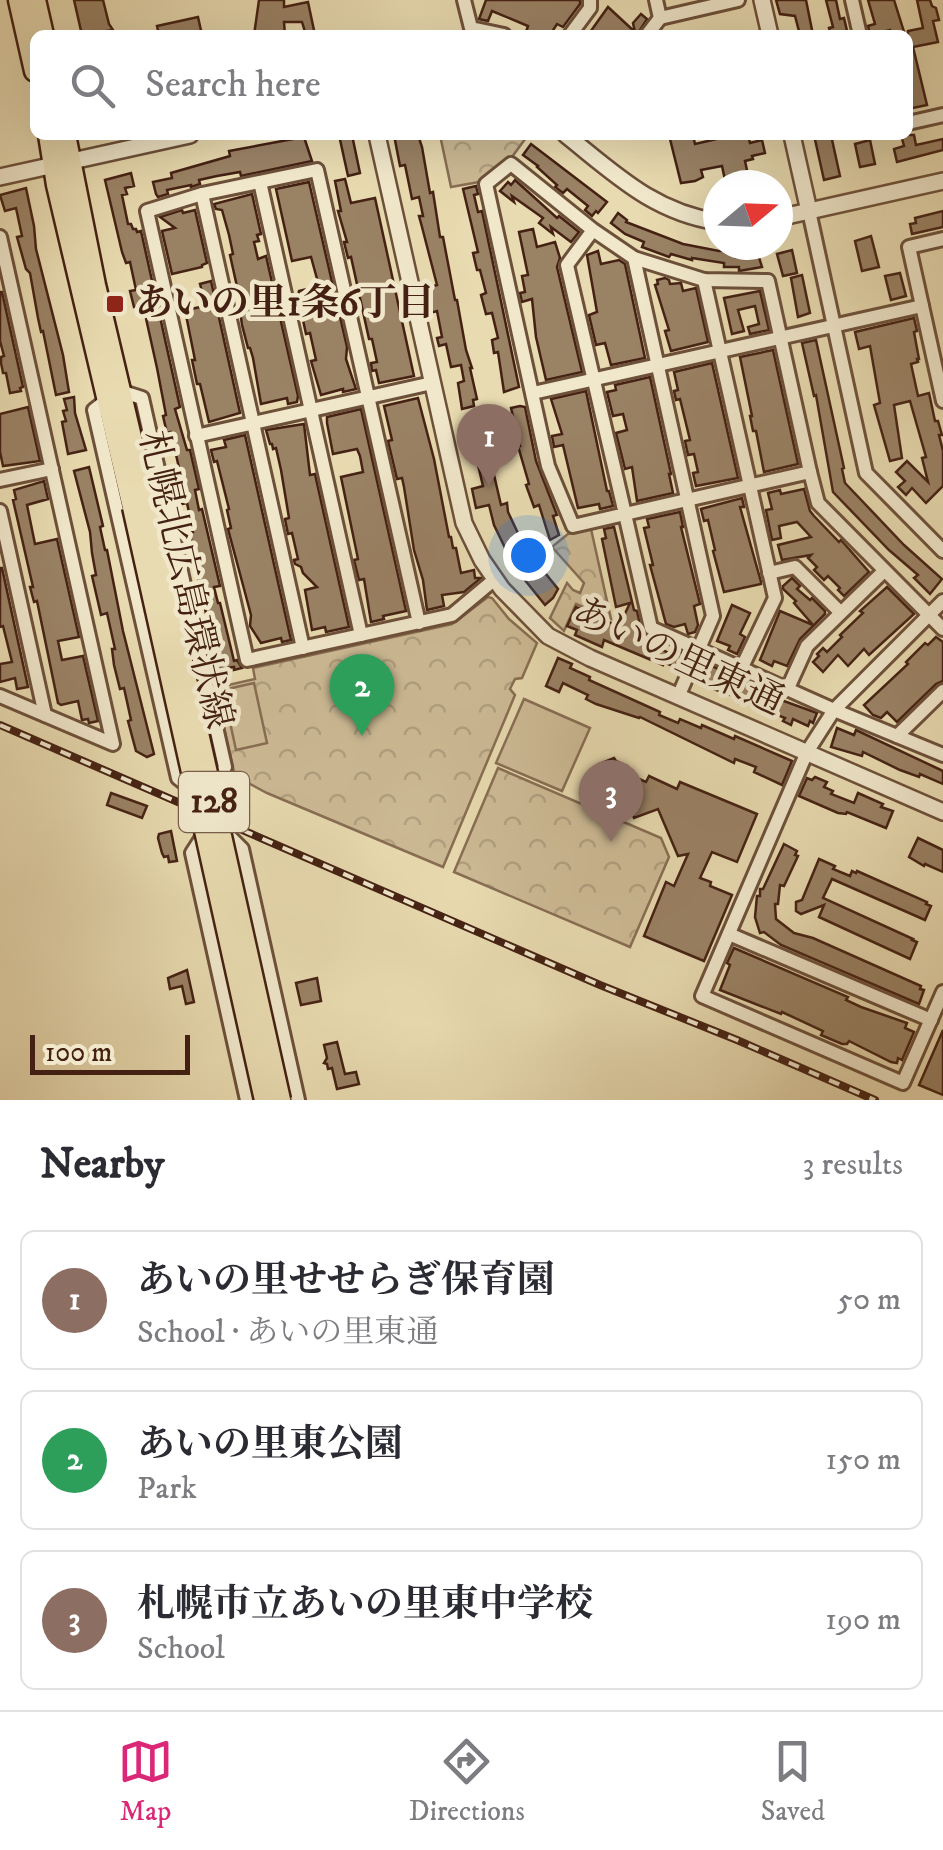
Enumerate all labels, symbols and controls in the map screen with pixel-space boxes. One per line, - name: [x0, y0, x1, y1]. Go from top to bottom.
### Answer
- search box: [30, 30, 913, 140]
- icon: search: [65, 58, 120, 113]
- text: Search here: [145, 61, 321, 109]
- north arrow: [703, 170, 793, 260]
- place label: あいの里1条6丁目: [135, 280, 435, 328]
- marker: あいの里1条6丁目: [104, 293, 126, 315]
- pin: 1: [456, 404, 522, 486]
- street label: 札幌北広島環状線: [127, 426, 243, 734]
- your location: [503, 530, 554, 581]
- street label: あいの里東通: [565, 587, 791, 727]
- pin: 2: [330, 654, 394, 736]
- pin: 3: [578, 760, 644, 842]
- road number: 128: [179, 772, 249, 832]
- scale bar: [30, 1030, 190, 1074]
- text: 100 m: [45, 1035, 112, 1070]
- text: Nearby: [40, 1139, 164, 1191]
- text: 3 results: [802, 1145, 903, 1185]
- text: あいの里せせらぎ保育園: [137, 1257, 555, 1305]
- text: 1: [69, 1280, 80, 1320]
- text: 50 m: [837, 1280, 901, 1320]
- text: School · あいの里東通: [137, 1313, 438, 1353]
- text: あいの里東公園: [137, 1421, 403, 1469]
- text: 2: [67, 1440, 82, 1480]
- text: 150 m: [825, 1440, 901, 1480]
- text: Park: [137, 1469, 197, 1509]
- text: 札幌市立あいの里東中学校: [137, 1581, 593, 1629]
- text: 3: [69, 1600, 80, 1640]
- text: 190 m: [825, 1600, 901, 1640]
- text: School: [137, 1629, 225, 1669]
- tab: Map: [118, 1734, 173, 1829]
- tab: Directions: [409, 1734, 525, 1829]
- tab: Saved: [761, 1734, 825, 1829]

